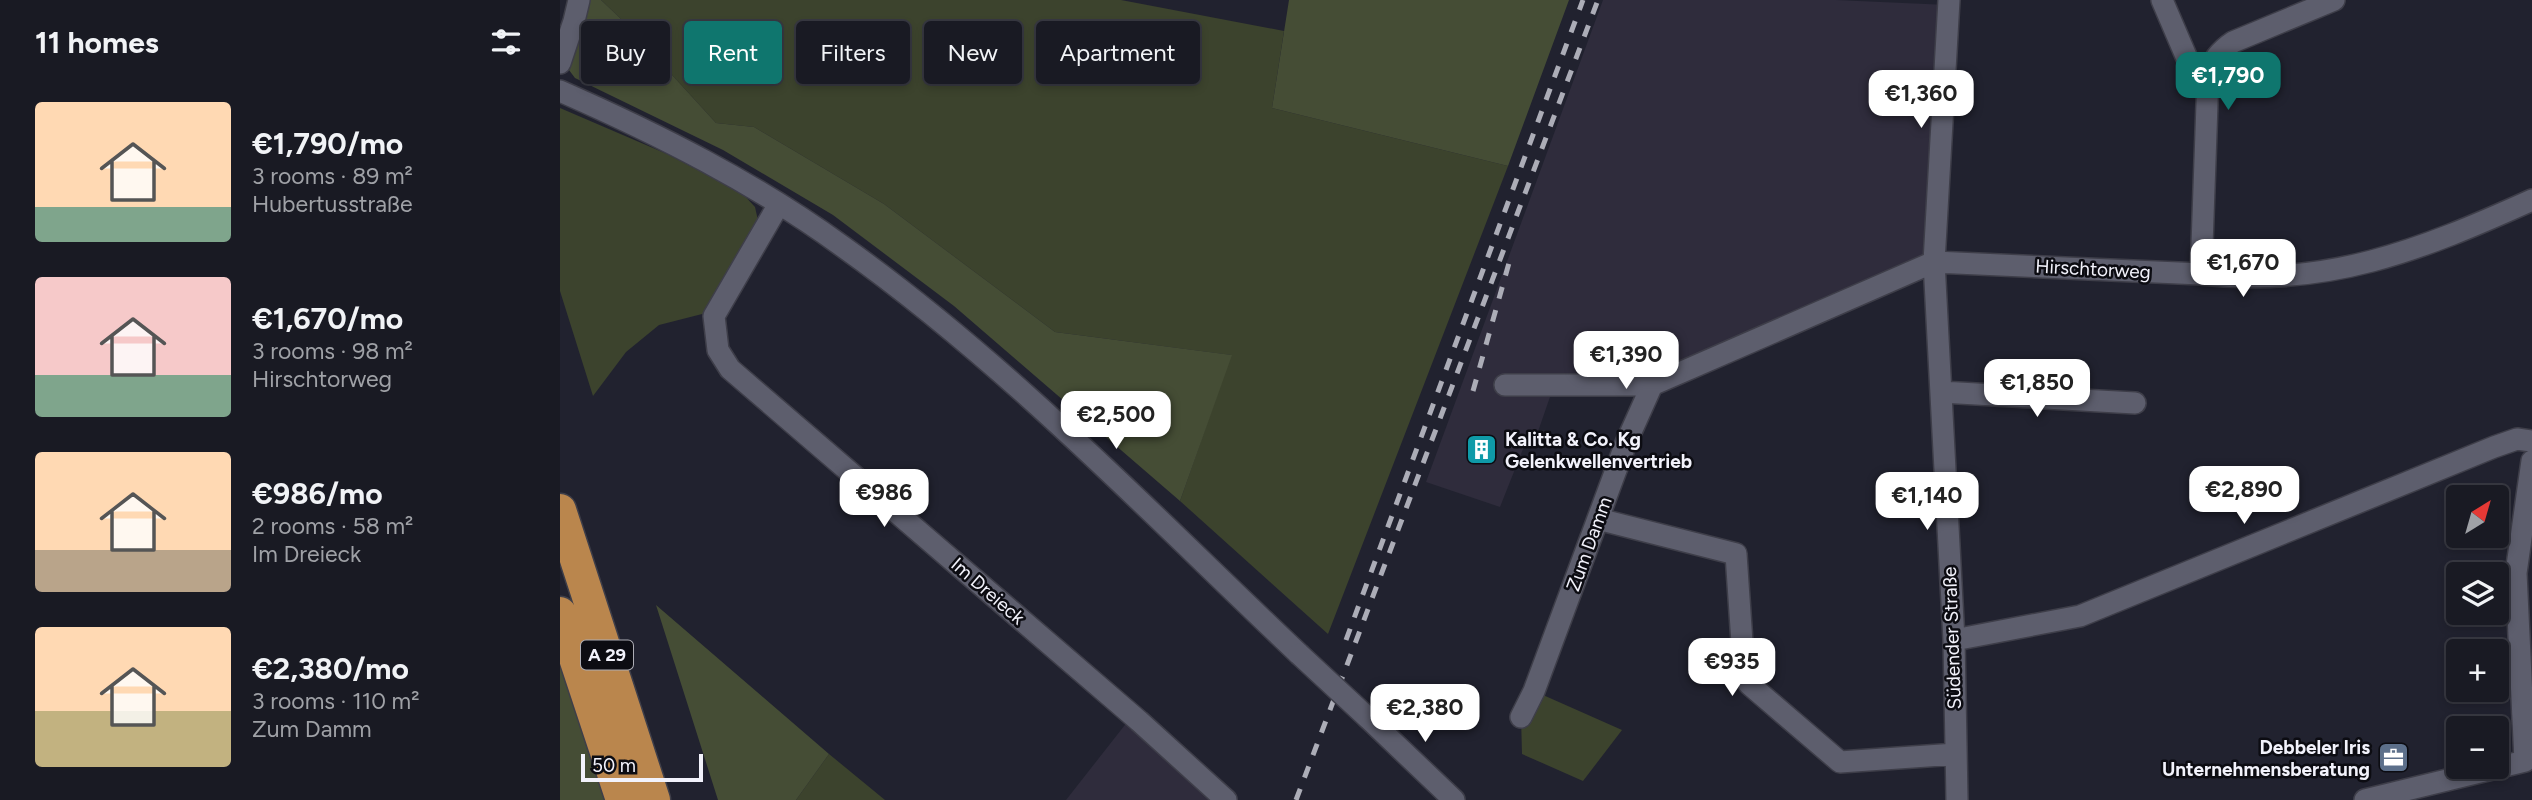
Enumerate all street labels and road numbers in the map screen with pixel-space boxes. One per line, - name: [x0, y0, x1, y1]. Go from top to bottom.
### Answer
- street label: Hirschtorweg: [2035, 254, 2151, 284]
- street label: Zum Damm: [1561, 494, 1617, 594]
- street label: Im Dreieck: [946, 553, 1030, 630]
- street label: Südender Straße: [1938, 566, 1966, 710]
- road number: A 29: [581, 640, 633, 670]

